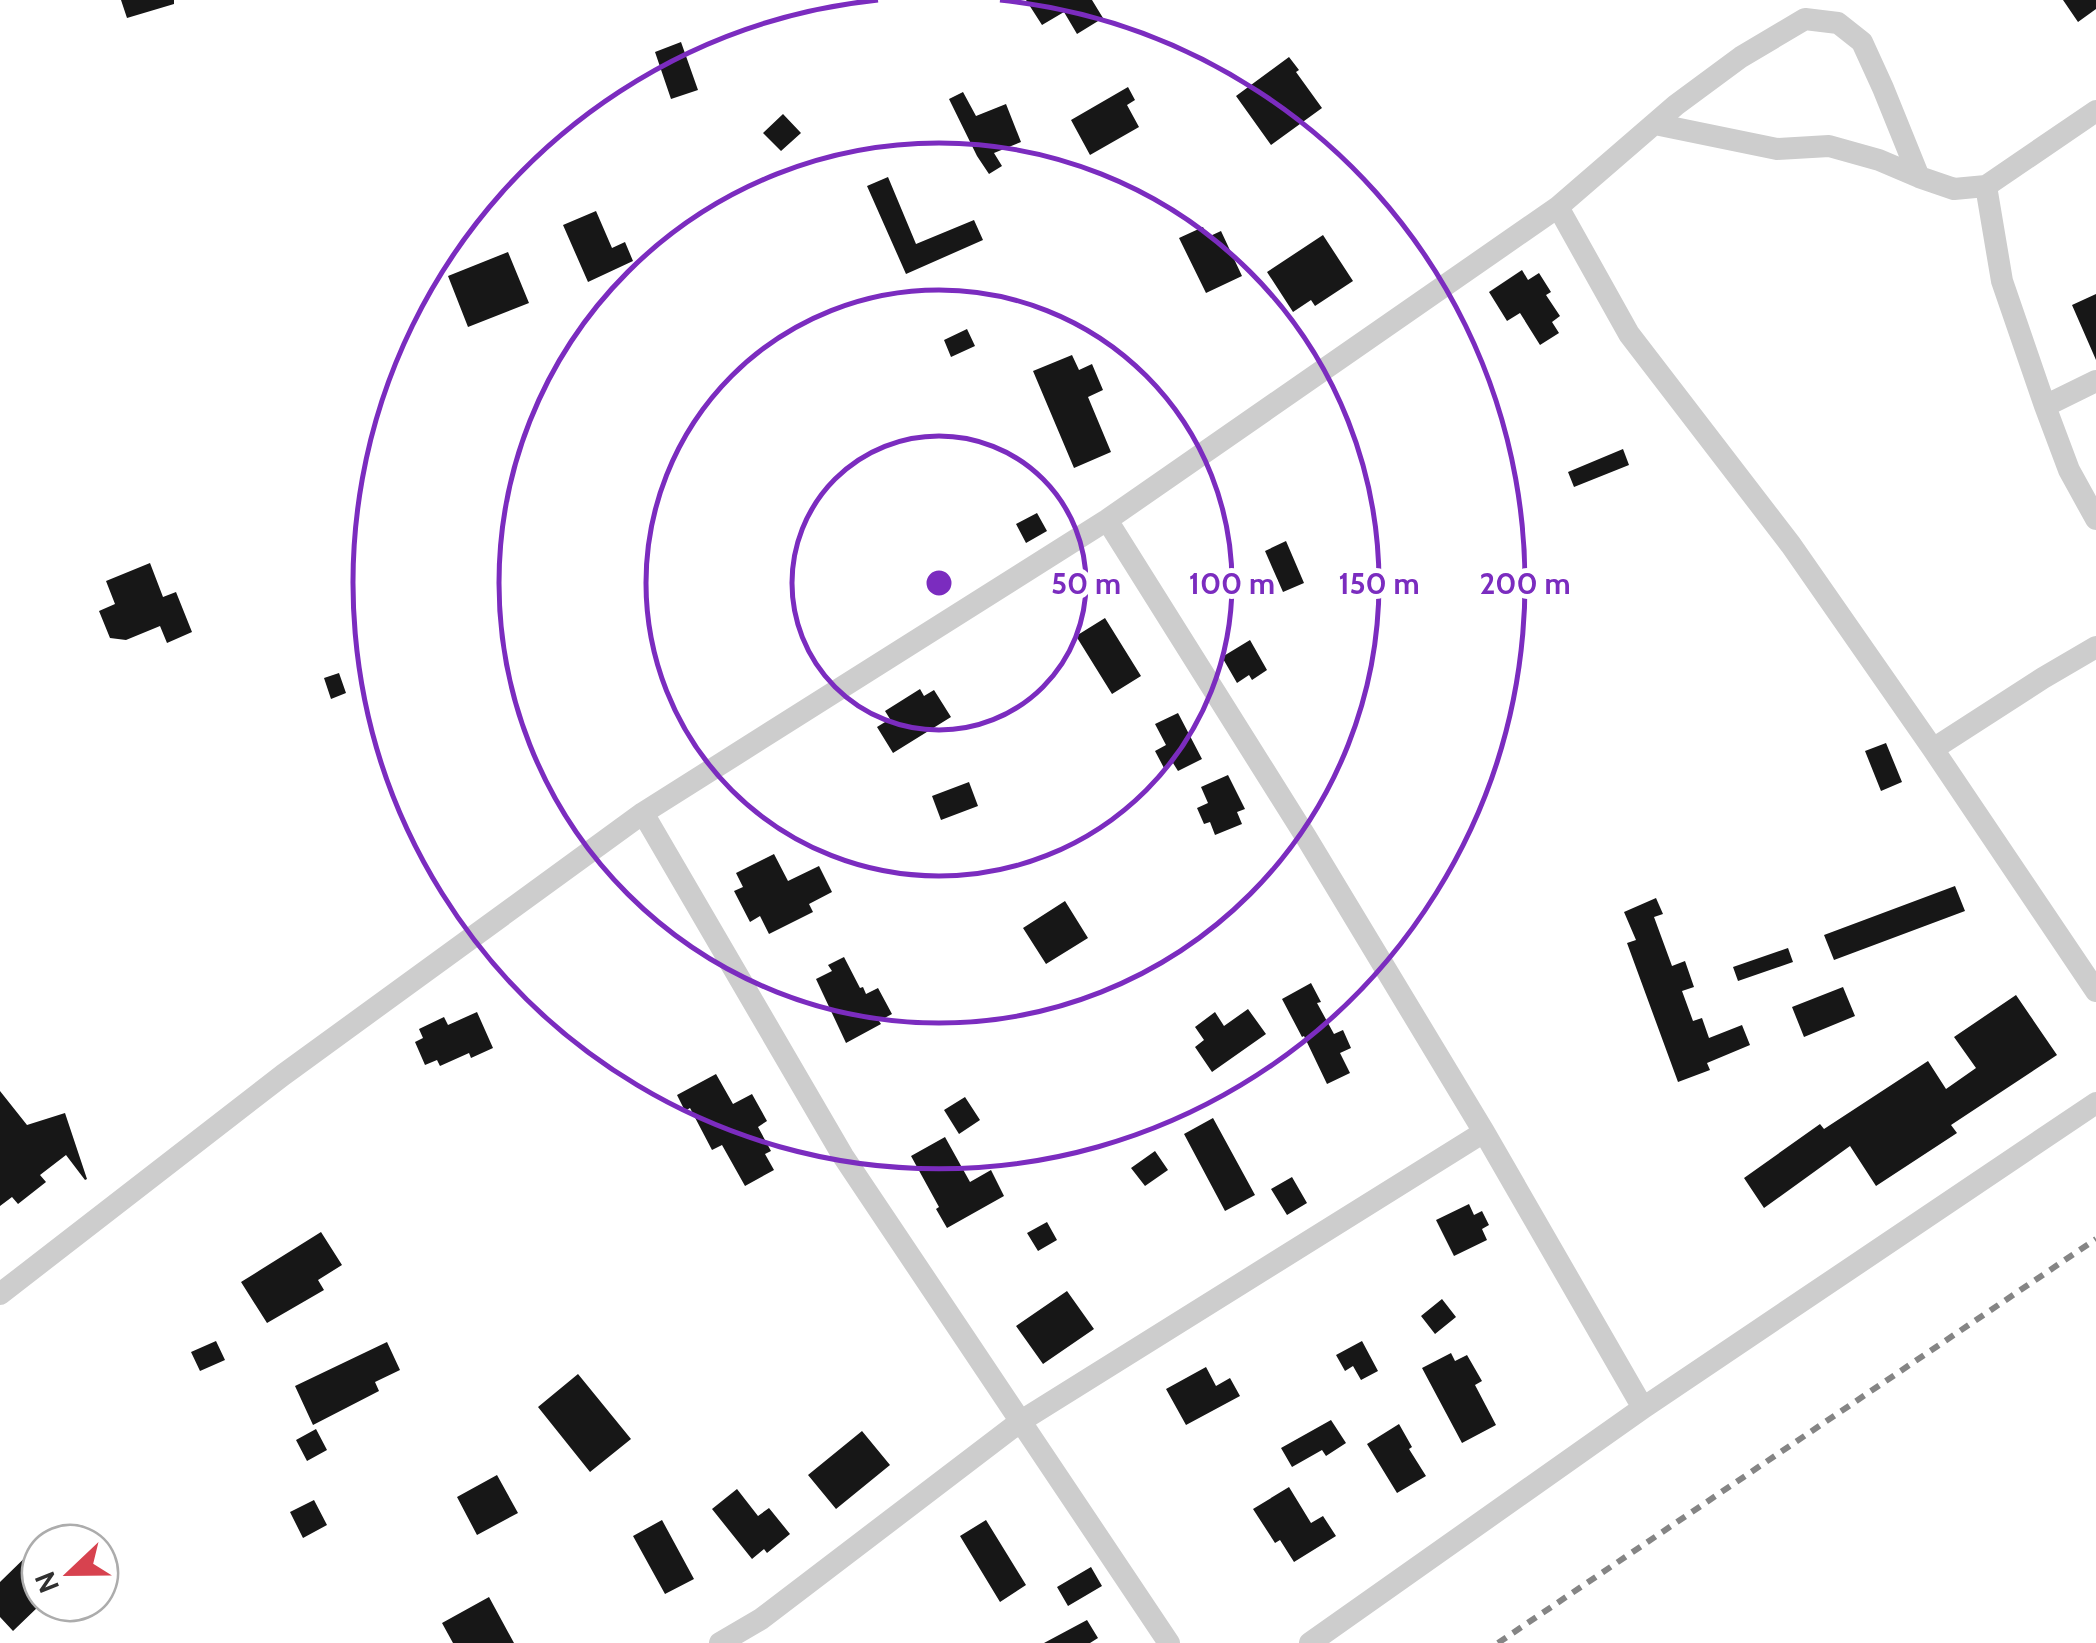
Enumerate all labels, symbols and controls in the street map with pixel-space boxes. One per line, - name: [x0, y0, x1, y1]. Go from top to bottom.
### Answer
- centre of rings: [921, 565, 957, 601]
- text: 50 m: [1051, 565, 1121, 602]
- text: 100 m: [1189, 565, 1275, 602]
- text: 150 m: [1338, 565, 1420, 602]
- text: 200 m: [1479, 565, 1571, 602]
- north arrow: [20, 1523, 120, 1623]
- text: N: [27, 1567, 66, 1598]

